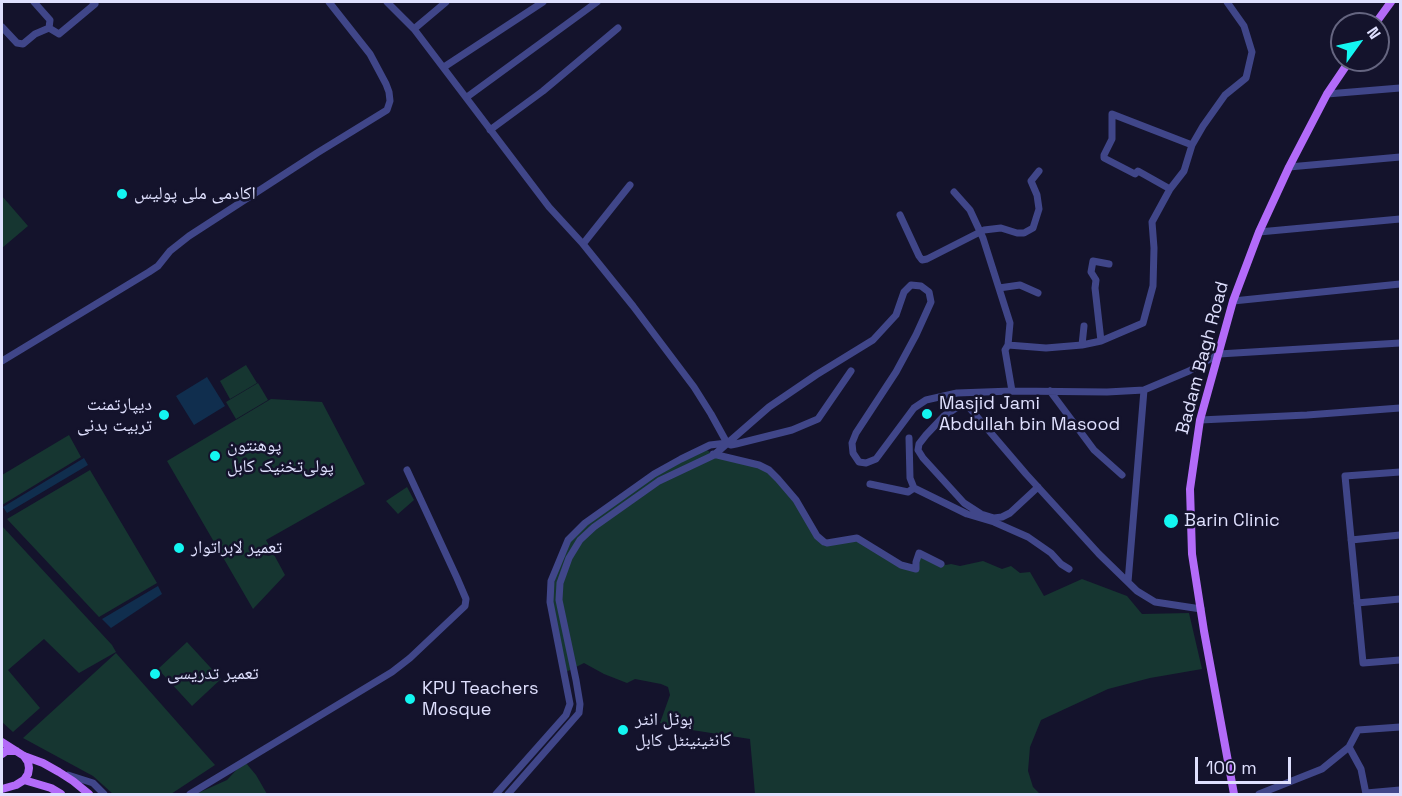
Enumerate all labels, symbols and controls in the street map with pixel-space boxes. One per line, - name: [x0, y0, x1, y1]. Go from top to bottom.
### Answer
- north arrow: [1330, 12, 1390, 72]
- text: N: [1362, 23, 1386, 43]
- place label: اکادمی ملی پولیس: [134, 183, 256, 205]
- marker: اکادمی ملی پولیس: [115, 187, 129, 201]
- street label: Badam Bagh Road: [1172, 279, 1234, 437]
- place label: Masjid Jami Abdullah bin Masood: [939, 393, 1120, 436]
- place label: دیپارتمنت تربیت بدنی: [77, 394, 152, 436]
- marker: Masjid Jami Abdullah bin Masood: [920, 407, 934, 421]
- marker: دیپارتمنت تربیت بدنی: [157, 408, 171, 422]
- place label: پوهنتون پولی‌تخنیک کابل: [227, 435, 334, 478]
- marker: پوهنتون پولی‌تخنیک کابل: [208, 449, 222, 463]
- place label: Barin Clinic: [1184, 510, 1280, 532]
- marker: Barin Clinic: [1162, 512, 1180, 530]
- place label: تعمیر لابراتوار: [191, 537, 282, 559]
- marker: تعمیر لابراتوار: [172, 541, 186, 555]
- place label: تعمیر تدریسی: [167, 663, 259, 685]
- marker: تعمیر تدریسی: [148, 667, 162, 681]
- place label: KPU Teachers Mosque: [422, 678, 538, 720]
- marker: KPU Teachers Mosque: [403, 692, 417, 706]
- place label: ہوٹل انٹر کانٹینینٹل کابل: [635, 709, 731, 752]
- marker: ہوٹل انٹر کانٹینینٹل کابل: [616, 723, 630, 737]
- scale bar: [1198, 745, 1294, 783]
- text: 100 m: [1206, 756, 1257, 779]

